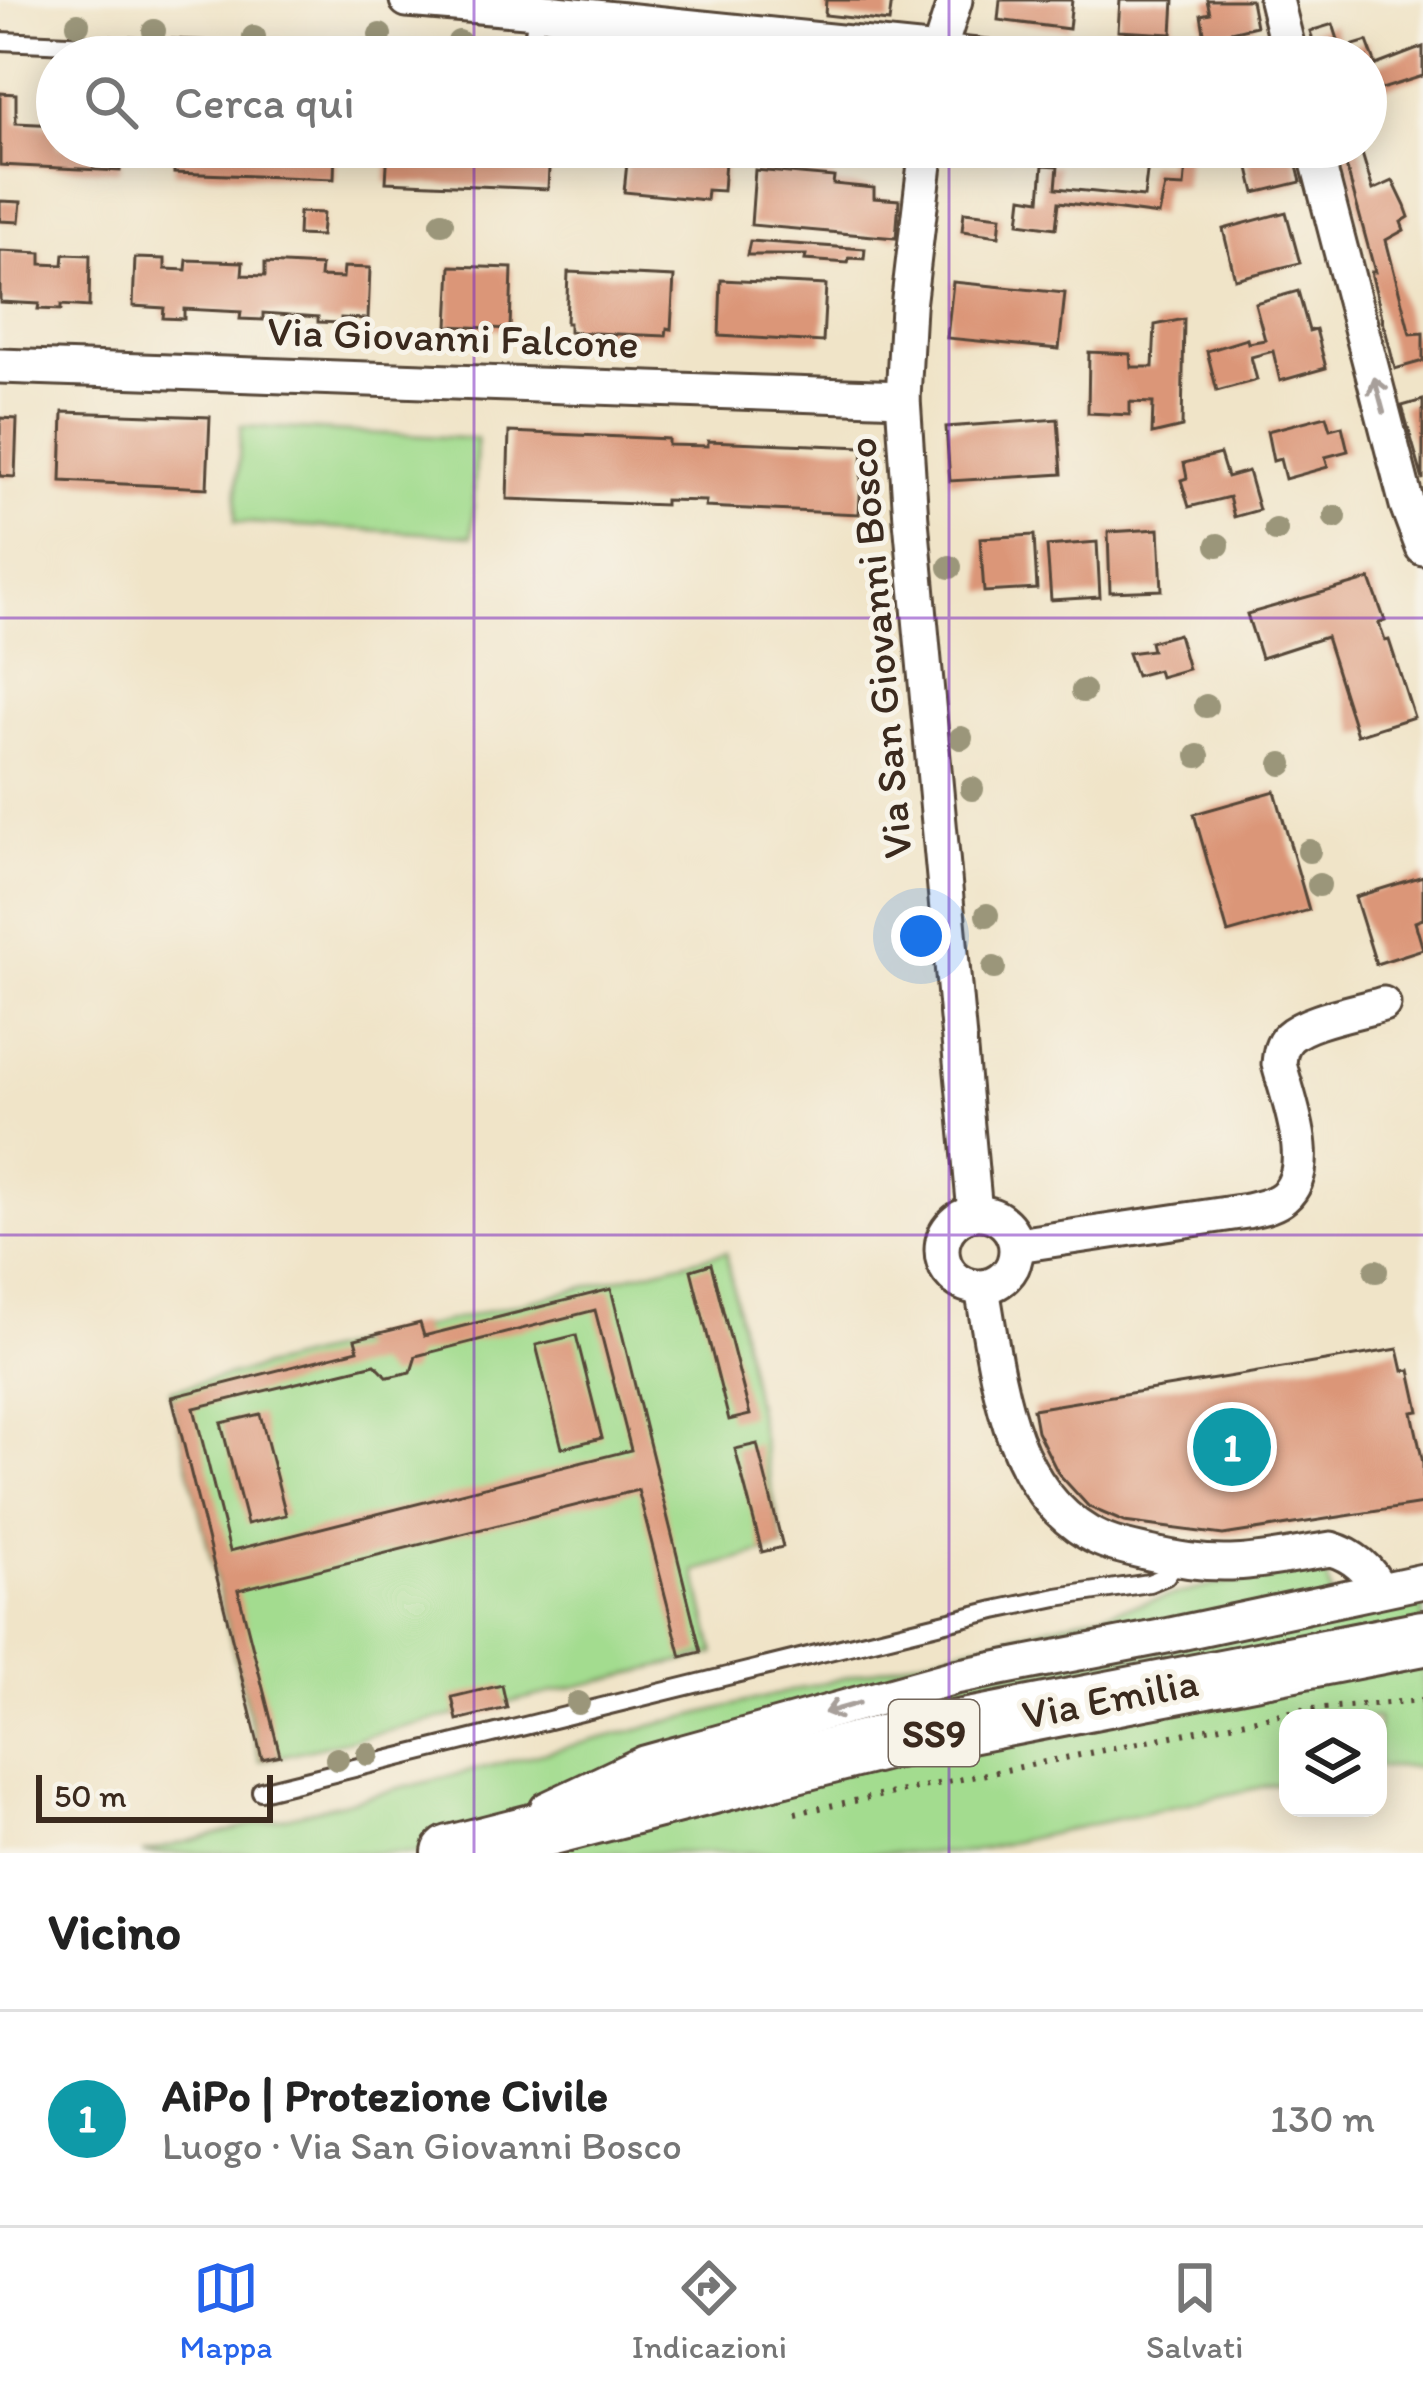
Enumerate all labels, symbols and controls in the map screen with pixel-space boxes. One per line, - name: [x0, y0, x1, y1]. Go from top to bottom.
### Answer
- search box: [36, 36, 1387, 168]
- icon: search: [78, 69, 144, 135]
- text: Cerca qui: [174, 75, 355, 129]
- street label: Via Giovanni Falcone: [266, 305, 640, 369]
- one-way arrow: [1366, 377, 1388, 415]
- street label: Via San Giovanni Bosco: [835, 435, 923, 861]
- your location: [891, 906, 951, 966]
- pin: 1: [1193, 1402, 1271, 1492]
- street label: Via Emilia: [1018, 1656, 1202, 1740]
- one-way arrow: [824, 1699, 862, 1721]
- road number: SS9: [889, 1700, 979, 1766]
- map controls: [1279, 1709, 1387, 1817]
- button: layers: [1279, 1709, 1387, 1817]
- scale bar: [36, 1769, 273, 1822]
- text: 50 m: [54, 1776, 127, 1815]
- text: Vicino: [48, 1901, 181, 1962]
- text: AiPo | Protezione Civile: [162, 2068, 608, 2122]
- text: 1: [78, 2095, 96, 2142]
- text: 130 m: [1270, 2095, 1375, 2142]
- text: Luogo · Via San Giovanni Bosco: [162, 2122, 682, 2169]
- tab: Mappa: [180, 2255, 273, 2366]
- tab: Indicazioni: [632, 2255, 787, 2366]
- tab: Salvati: [1146, 2255, 1243, 2366]

